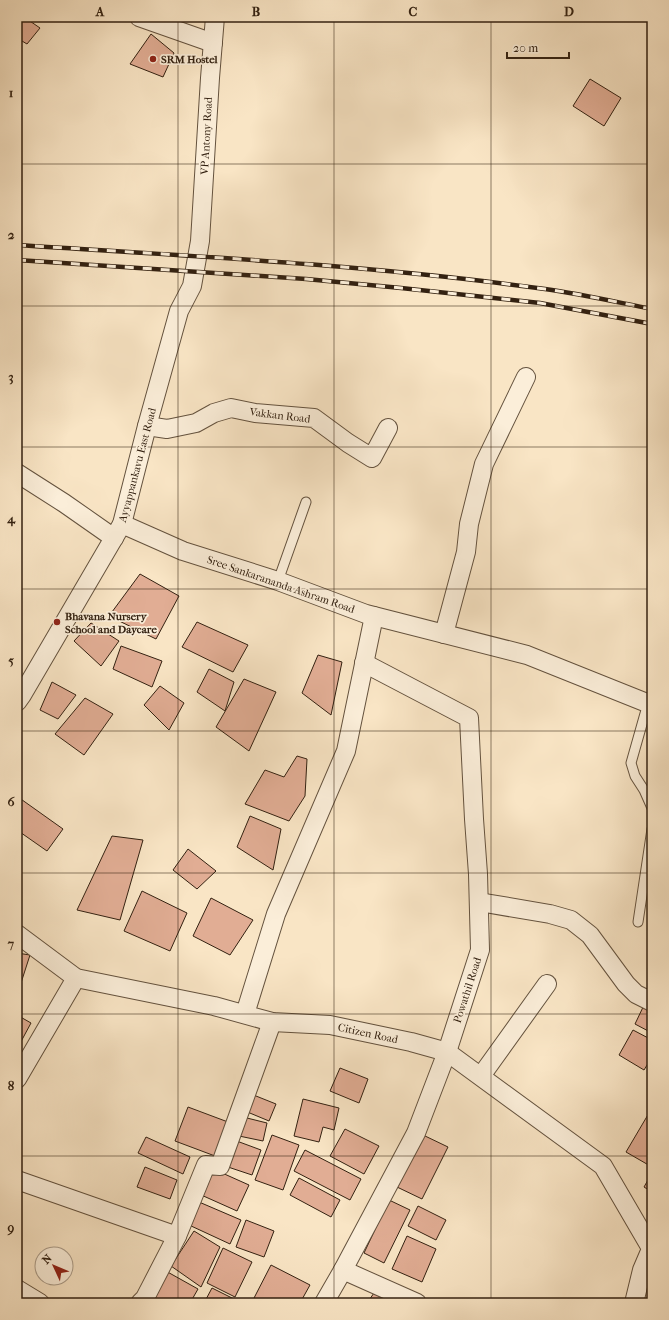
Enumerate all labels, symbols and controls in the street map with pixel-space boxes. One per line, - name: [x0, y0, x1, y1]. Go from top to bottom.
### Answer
- text: A: [95, 4, 105, 19]
- text: B: [252, 4, 261, 19]
- text: C: [409, 4, 418, 19]
- text: D: [564, 4, 574, 19]
- scale bar: [507, 34, 569, 60]
- text: 20 m: [513, 41, 538, 55]
- place label: SRM Hostel: [161, 53, 219, 66]
- marker: SRM Hostel: [148, 54, 158, 64]
- text: 1: [9, 85, 14, 100]
- street label: VP Antony Road: [198, 96, 215, 176]
- text: 2: [8, 227, 15, 242]
- text: 3: [8, 369, 14, 385]
- street label: Ayyappankavu East Road: [116, 405, 159, 525]
- street label: Vakkan Road: [248, 405, 312, 426]
- text: 4: [6, 511, 16, 527]
- street label: Sree Sankarananda Ashram Road: [205, 553, 357, 616]
- place label: Bhavana Nursery School and Daycare: [65, 610, 157, 636]
- marker: Bhavana Nursery School and Daycare: [52, 617, 62, 627]
- text: 5: [8, 653, 14, 668]
- text: 6: [7, 794, 15, 809]
- text: 7: [7, 936, 15, 951]
- street label: Powathil Road: [451, 955, 484, 1025]
- street label: Citizen Road: [337, 1021, 400, 1046]
- text: 8: [8, 1078, 15, 1093]
- text: 9: [7, 1220, 15, 1236]
- north arrow: [34, 1246, 74, 1286]
- text: N: [40, 1251, 55, 1267]

